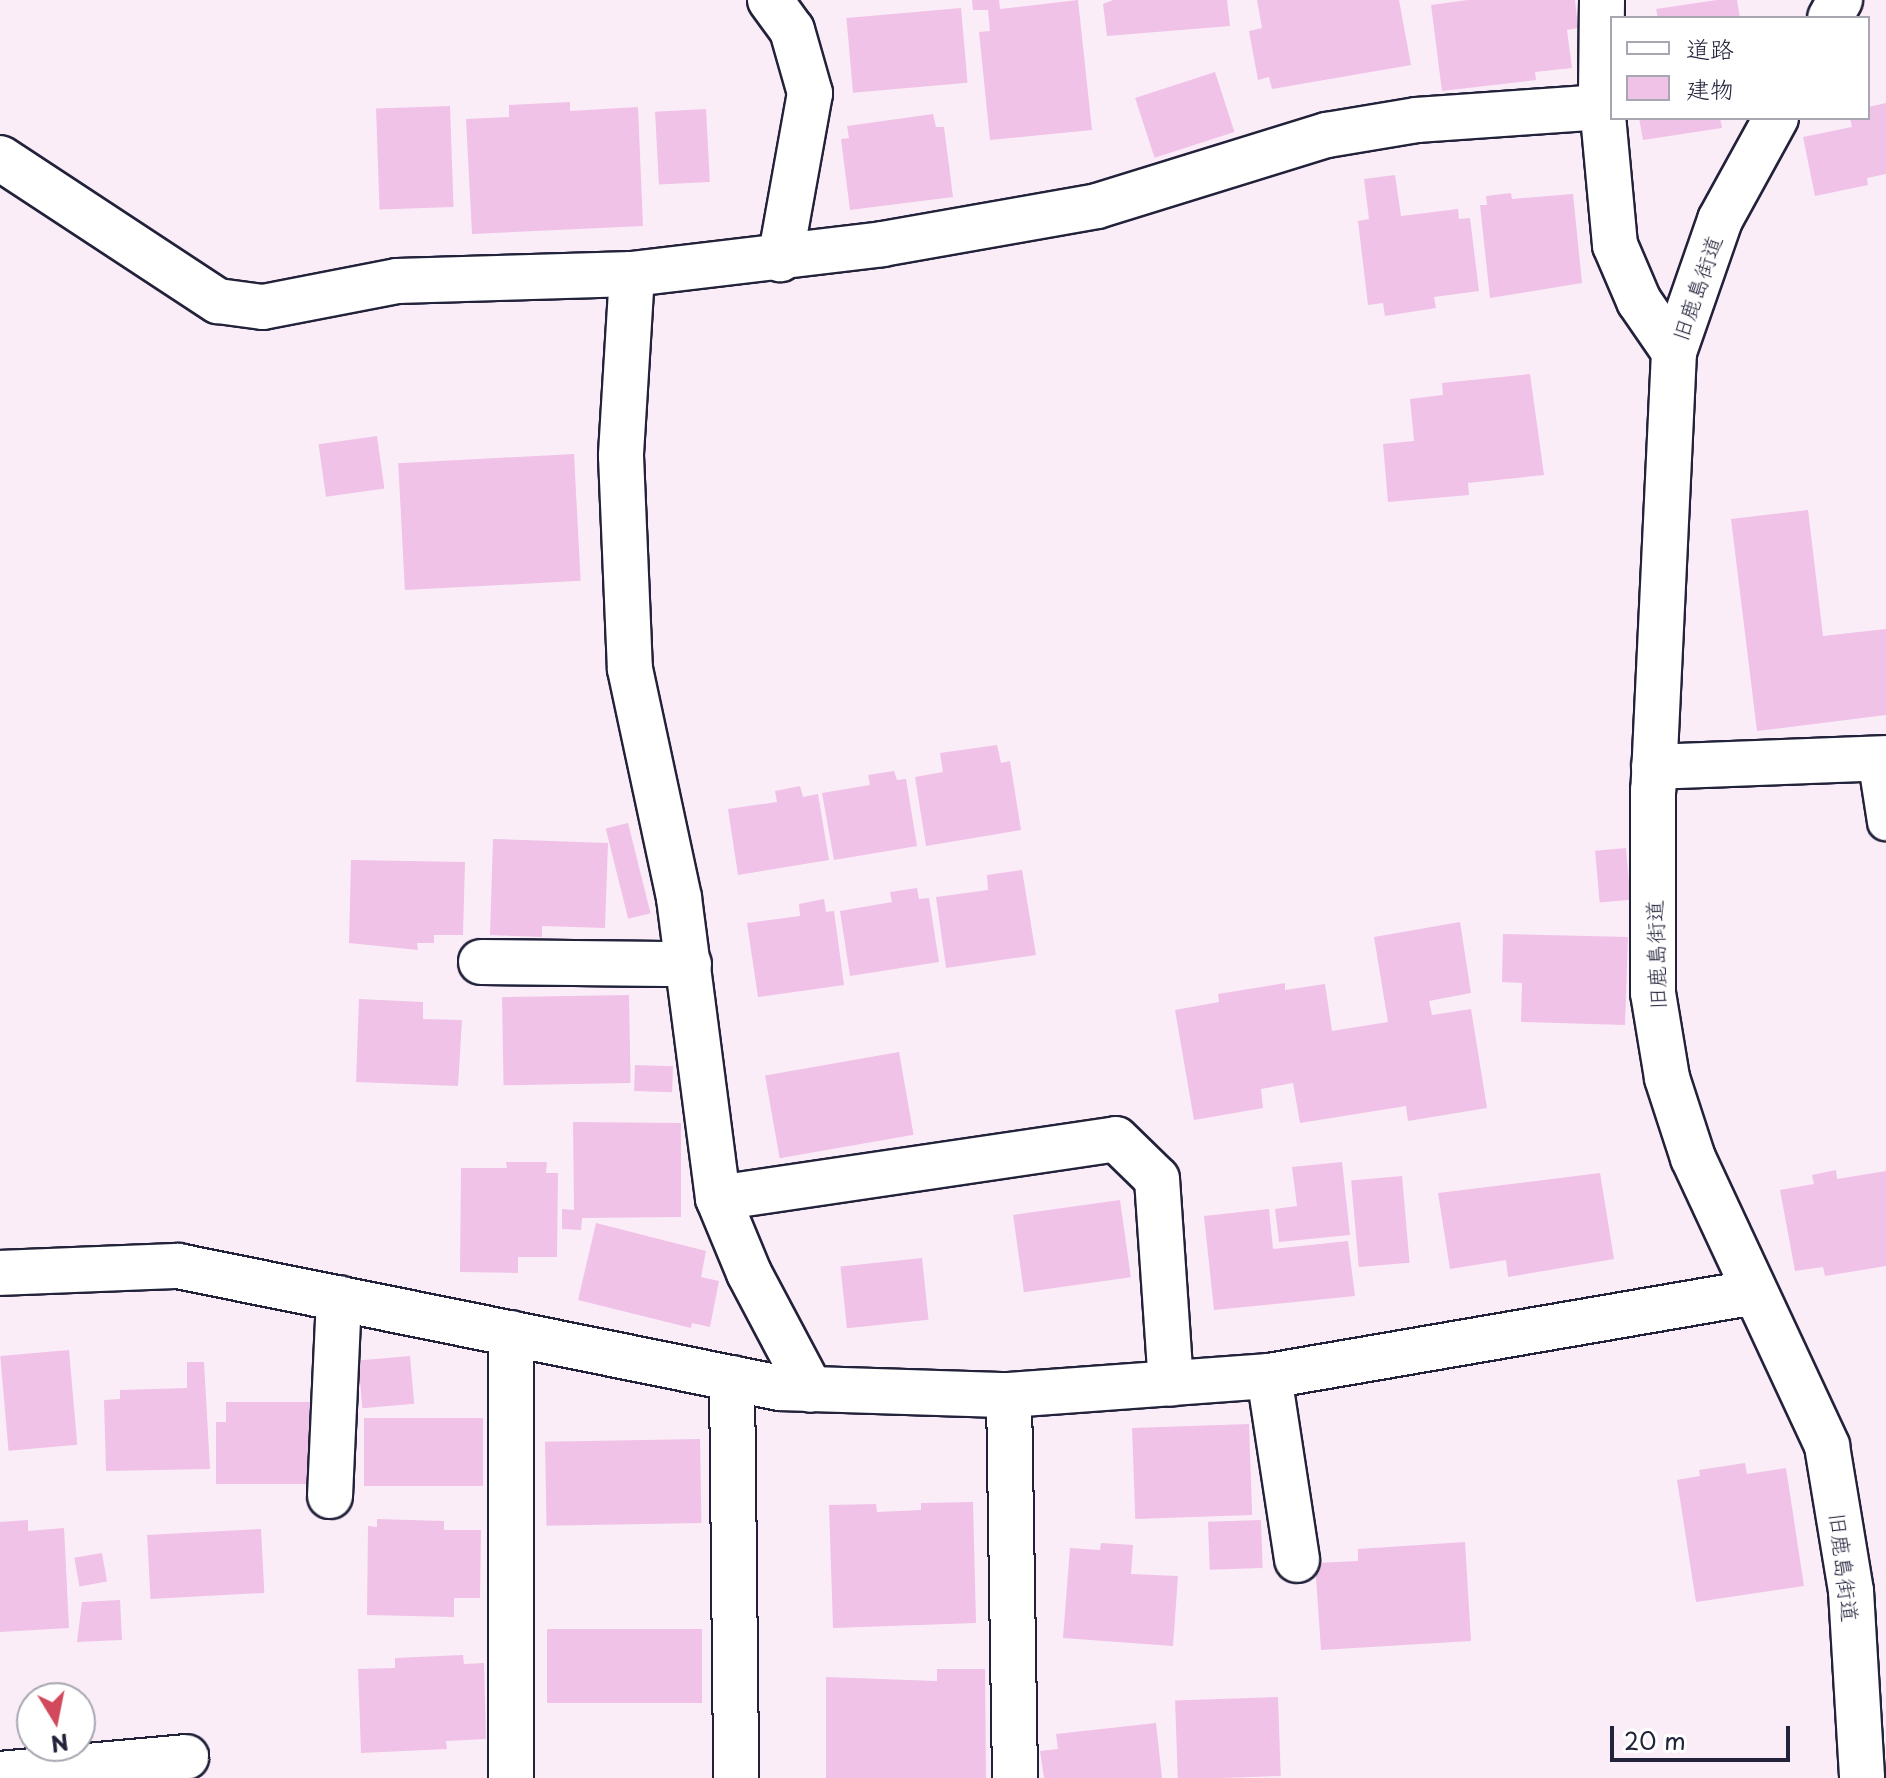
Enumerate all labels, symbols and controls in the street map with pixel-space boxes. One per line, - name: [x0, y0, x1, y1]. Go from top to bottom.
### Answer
- legend: [1610, 16, 1870, 120]
- text: 道路: [1686, 30, 1734, 66]
- text: 建物: [1686, 70, 1734, 106]
- street label: 旧鹿島街道: [1666, 232, 1726, 344]
- street label: 旧鹿島街道: [1640, 900, 1670, 1010]
- street label: 旧鹿島街道: [1825, 1511, 1865, 1623]
- north arrow: [16, 1682, 96, 1762]
- scale bar: [1614, 1710, 1794, 1760]
- text: 20 m: [1624, 1722, 1686, 1758]
- text: N: [48, 1726, 71, 1762]

